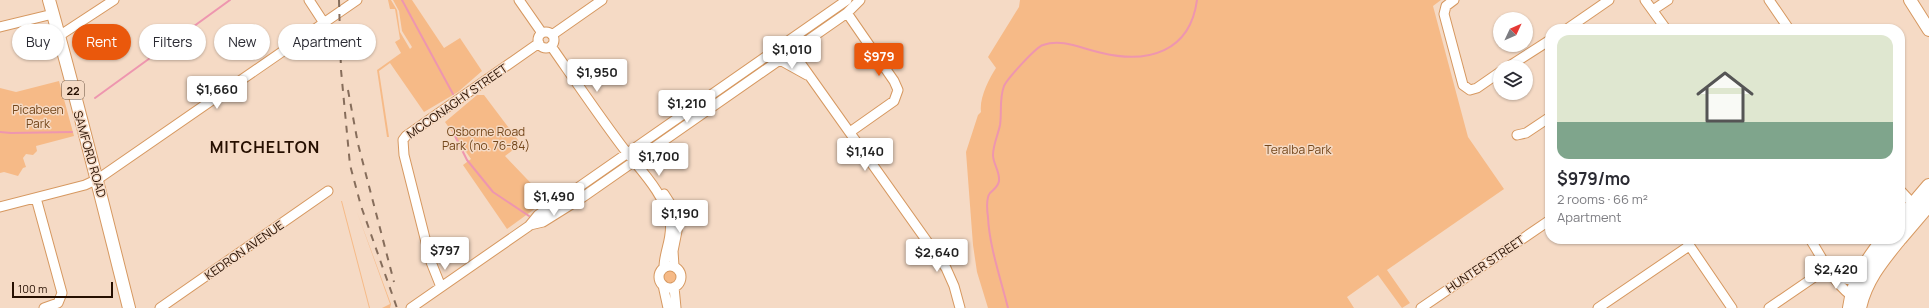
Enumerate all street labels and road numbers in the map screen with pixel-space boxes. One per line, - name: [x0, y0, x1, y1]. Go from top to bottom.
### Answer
- street label: MCCONAGHY STREET: [403, 59, 512, 142]
- road number: 22: [62, 81, 84, 99]
- street label: SAMFORD ROAD: [69, 109, 111, 199]
- street label: KEDRON AVENUE: [201, 216, 287, 284]
- street label: HUNTER STREET: [1442, 231, 1528, 297]

